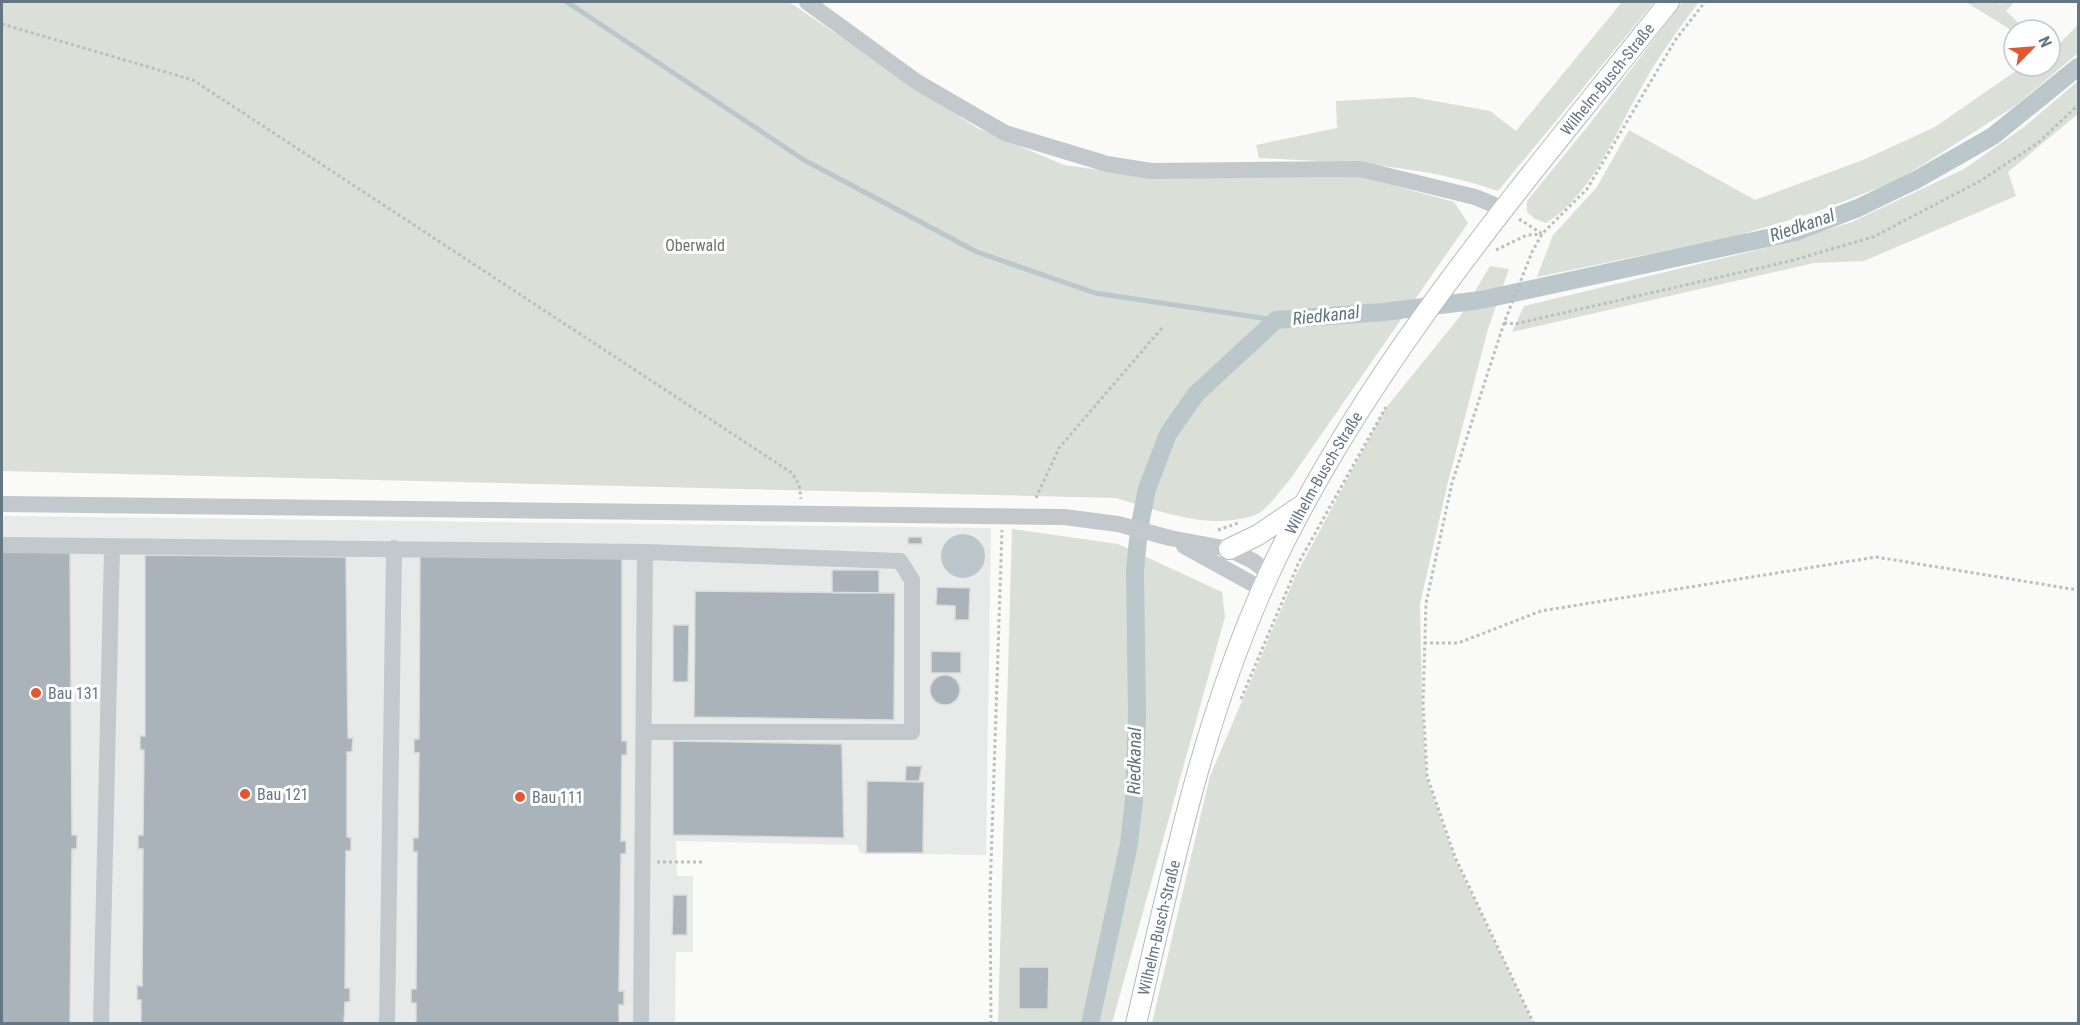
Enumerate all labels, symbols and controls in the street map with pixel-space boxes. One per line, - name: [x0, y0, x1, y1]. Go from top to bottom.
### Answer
- north arrow: [2002, 18, 2062, 78]
- street label: Wilhelm-Busch-Straße: [1556, 19, 1658, 139]
- text: N: [2034, 33, 2056, 50]
- water label: Riedkanal: [1767, 204, 1838, 246]
- park label: Oberwald: [665, 236, 725, 255]
- water label: Riedkanal: [1291, 301, 1361, 329]
- street label: Wilhelm-Busch-Straße: [1280, 408, 1366, 537]
- place label: Bau 131: [48, 684, 100, 703]
- marker: Bau 131: [29, 686, 43, 700]
- water label: Riedkanal: [1123, 726, 1145, 795]
- place label: Bau 121: [257, 785, 309, 804]
- marker: Bau 121: [238, 787, 252, 801]
- place label: Bau 111: [532, 788, 584, 807]
- marker: Bau 111: [513, 790, 527, 804]
- street label: Wilhelm-Busch-Straße: [1134, 858, 1184, 997]

